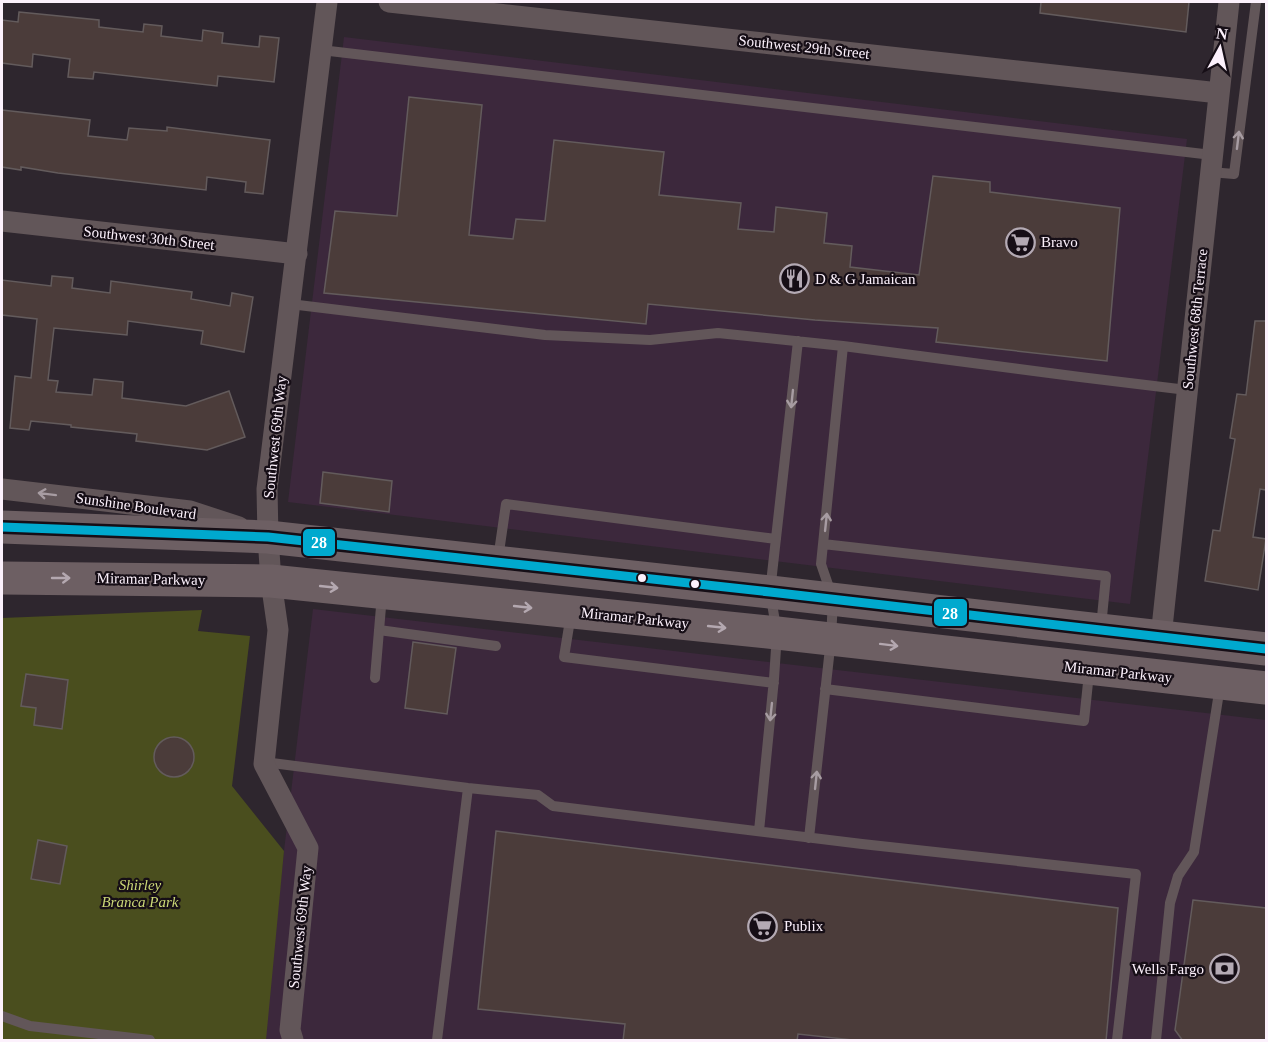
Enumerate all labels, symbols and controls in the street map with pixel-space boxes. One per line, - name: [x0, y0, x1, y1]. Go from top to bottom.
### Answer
- north arrow: [1190, 18, 1250, 78]
- text: N: [1215, 24, 1229, 43]
- street label: Southwest 29th Street: [738, 32, 871, 62]
- one-way arrow: [1233, 130, 1244, 150]
- street label: Southwest 30th Street: [83, 223, 216, 253]
- supermarket icon: Bravo: [1004, 226, 1036, 258]
- place label: Bravo: [1041, 234, 1078, 250]
- street label: Southwest 68th Terrace: [1180, 248, 1210, 390]
- restaurant icon: D & G Jamaican: [778, 263, 810, 295]
- place label: D & G Jamaican: [815, 271, 916, 287]
- street label: Southwest 69th Way: [261, 374, 289, 499]
- one-way arrow: [786, 388, 797, 408]
- one-way arrow: [37, 489, 57, 500]
- street label: Sunshine Boulevard: [75, 490, 198, 522]
- one-way arrow: [820, 512, 831, 532]
- line badge: 28: [302, 528, 336, 557]
- text: 28: [311, 534, 327, 551]
- street label: Miramar Parkway: [97, 570, 206, 588]
- one-way arrow: [50, 572, 70, 584]
- unlabelled marker: [636, 572, 648, 584]
- unlabelled marker: [689, 578, 701, 590]
- one-way arrow: [319, 582, 339, 593]
- line badge: 28: [933, 598, 968, 627]
- one-way arrow: [513, 601, 533, 612]
- street label: Miramar Parkway: [580, 604, 690, 632]
- text: 28: [942, 605, 958, 622]
- one-way arrow: [707, 622, 727, 633]
- one-way arrow: [879, 640, 898, 651]
- street label: Miramar Parkway: [1063, 658, 1173, 686]
- one-way arrow: [765, 702, 776, 721]
- one-way arrow: [811, 770, 822, 790]
- street label: Southwest 69th Way: [286, 864, 314, 989]
- park label: Shirley Branca Park: [101, 877, 179, 910]
- supermarket icon: Publix: [747, 910, 779, 942]
- place label: Publix: [784, 918, 824, 934]
- bank icon: Wells Fargo: [1209, 953, 1241, 985]
- place label: Wells Fargo: [1132, 961, 1204, 977]

